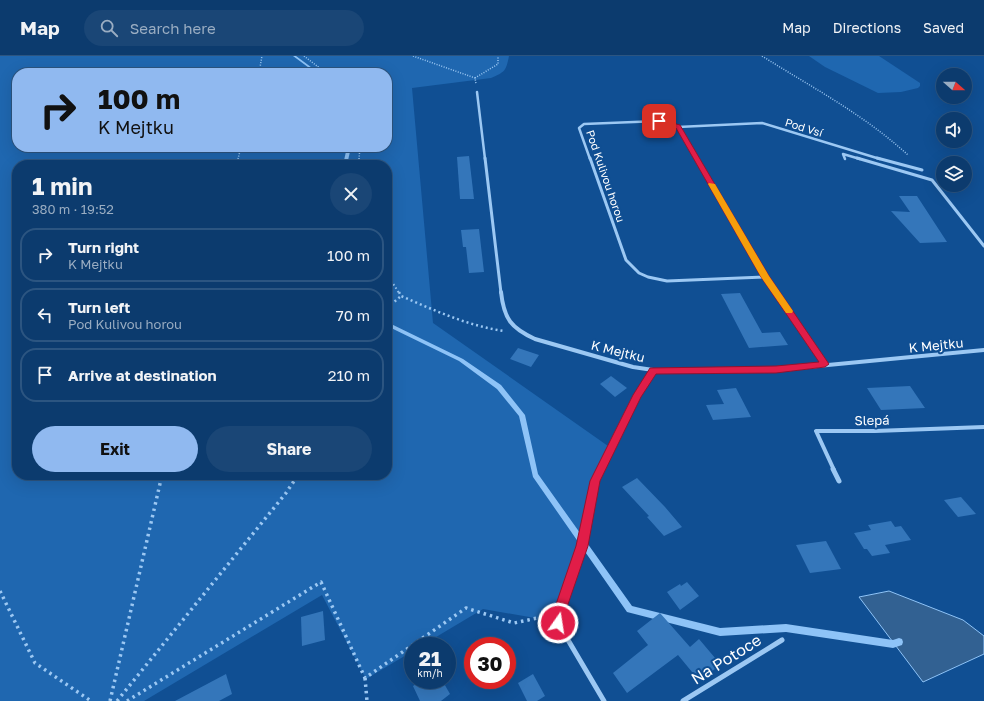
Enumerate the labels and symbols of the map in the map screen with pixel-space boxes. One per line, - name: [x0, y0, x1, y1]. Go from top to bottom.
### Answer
- north arrow: [936, 68, 972, 104]
- pin: [642, 104, 676, 138]
- street label: Pod Vsí: [784, 115, 825, 139]
- street label: Pod Kulivou horou: [584, 128, 628, 224]
- street label: K Mejtku: [908, 334, 964, 356]
- street label: K Mejtku: [589, 337, 647, 365]
- street label: Slepá: [854, 412, 890, 428]
- position arrow: [537, 602, 579, 644]
- street label: Na Potoce: [687, 630, 765, 688]
- speed limit sign: 30: [464, 637, 516, 689]

